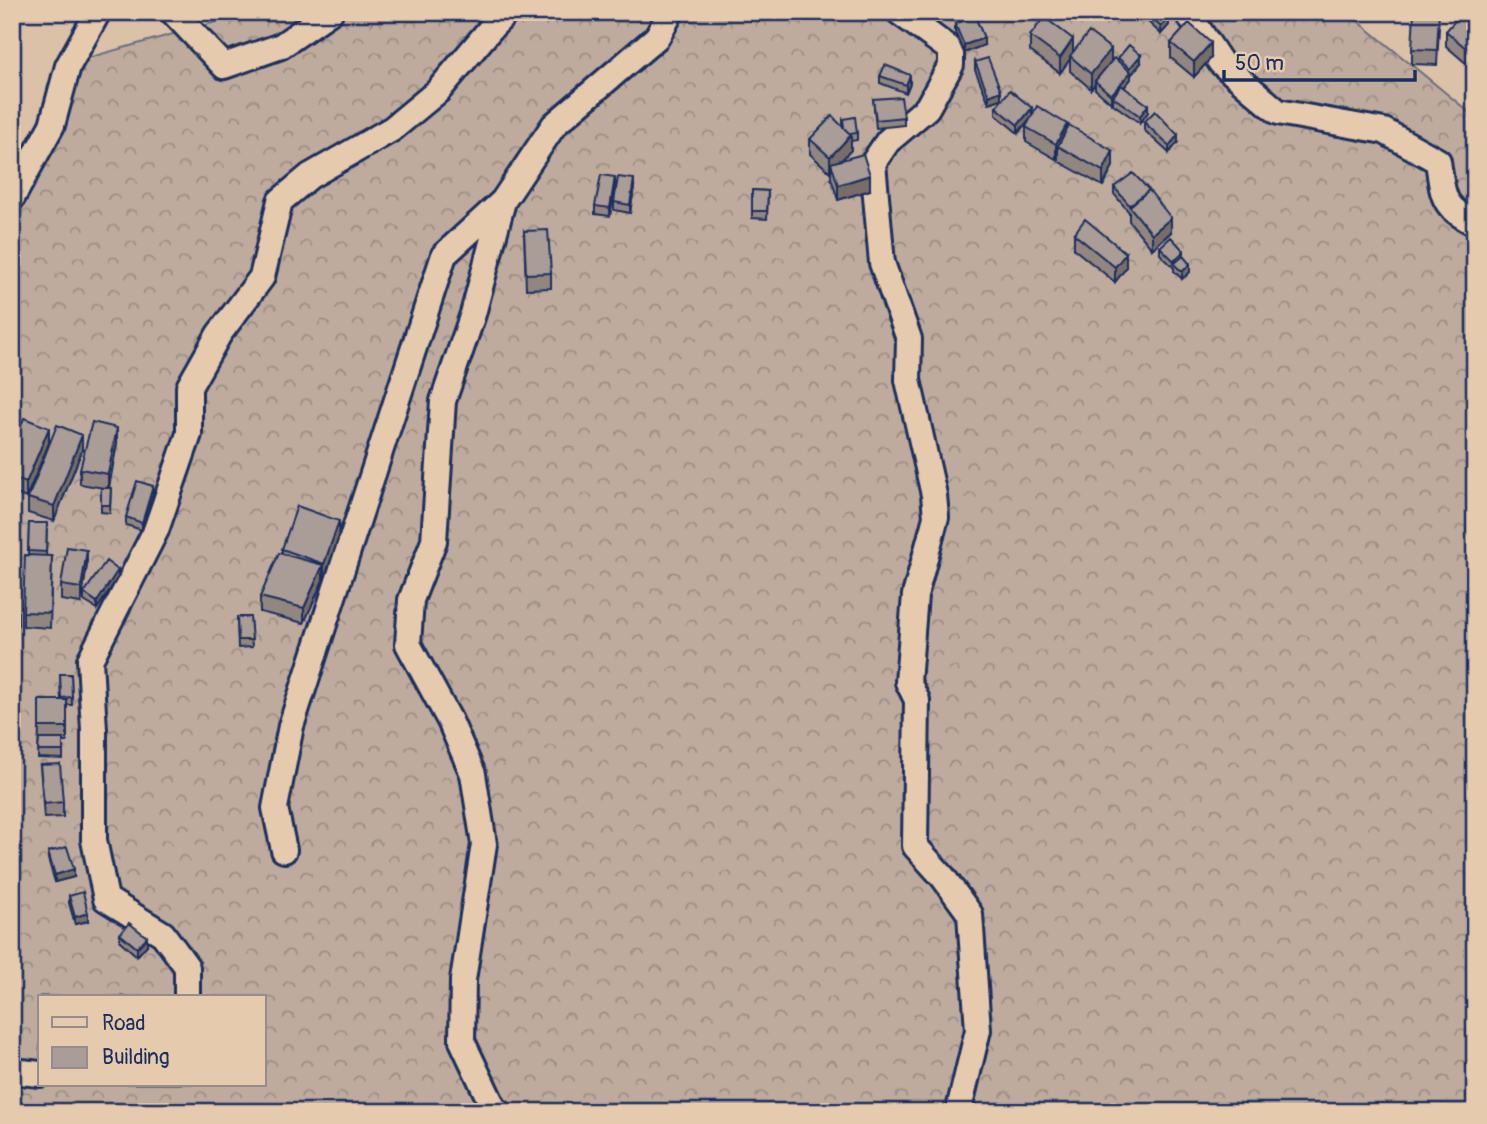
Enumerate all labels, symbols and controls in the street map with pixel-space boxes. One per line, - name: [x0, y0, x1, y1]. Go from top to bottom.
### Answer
- scale bar: [1224, 38, 1415, 82]
- text: 50 m: [1235, 50, 1284, 77]
- legend: [38, 995, 266, 1086]
- text: Road: [102, 1010, 146, 1037]
- text: Building: [102, 1044, 169, 1071]

